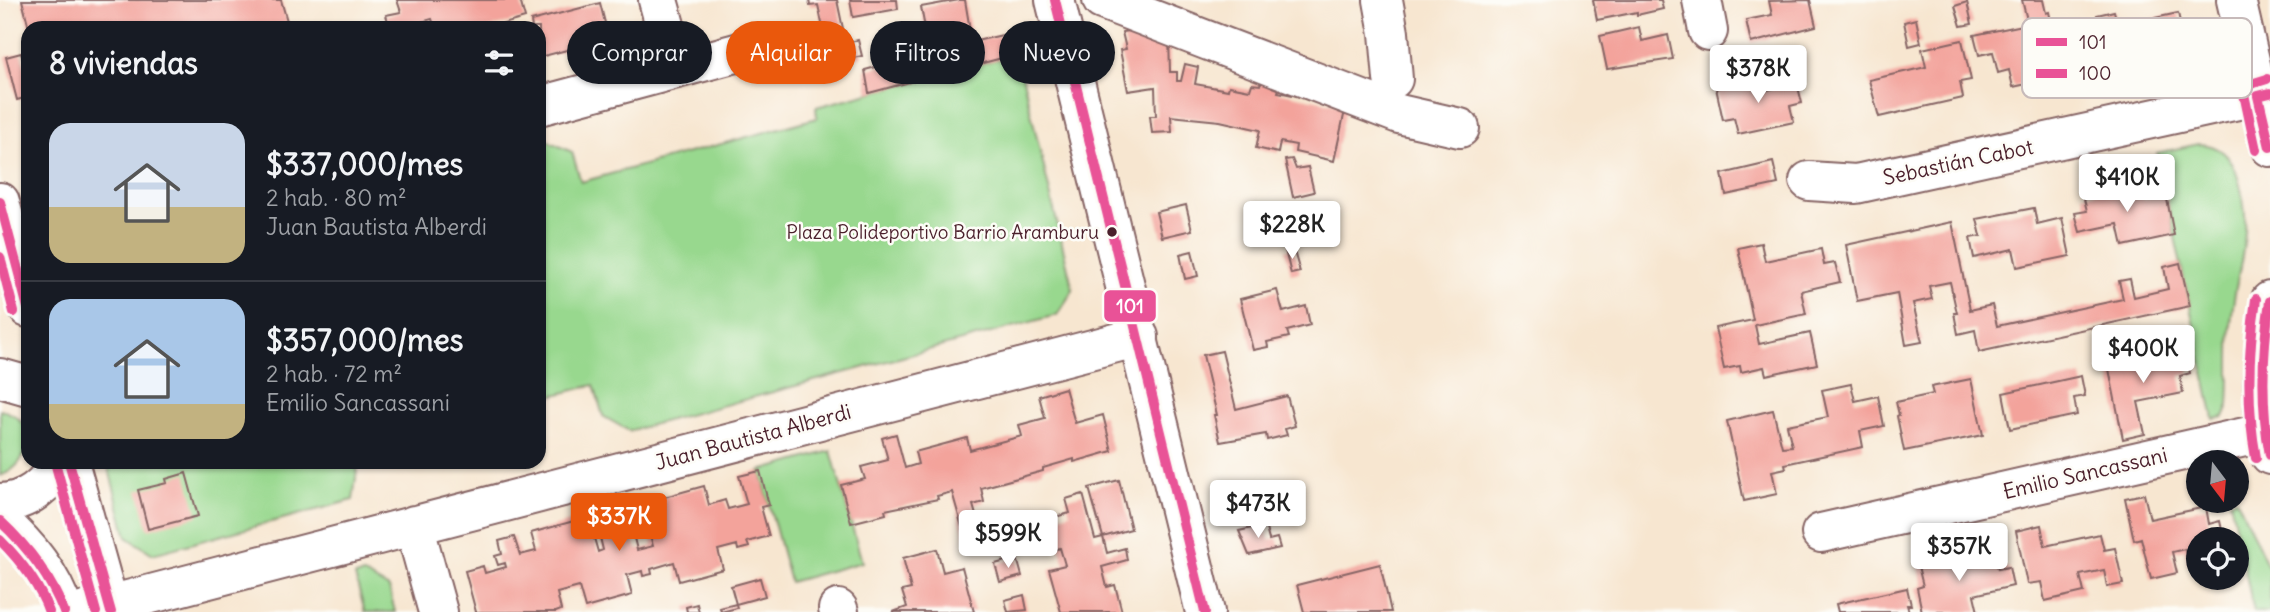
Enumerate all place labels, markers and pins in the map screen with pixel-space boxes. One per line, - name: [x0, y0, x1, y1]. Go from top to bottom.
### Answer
- pin: $378K: [1709, 46, 1807, 105]
- pin: $410K: [2078, 154, 2176, 214]
- pin: $228K: [1243, 202, 1341, 261]
- place label: Plaza Polideportivo Barrio Aramburu: [786, 220, 1099, 244]
- marker: Plaza Polideportivo Barrio Aramburu: [1105, 225, 1119, 239]
- pin: $400K: [2094, 326, 2192, 385]
- pin: $473K: [1209, 480, 1307, 540]
- pin: $337K: [570, 494, 668, 553]
- pin: $599K: [959, 510, 1057, 570]
- pin: $357K: [1910, 524, 2008, 583]

